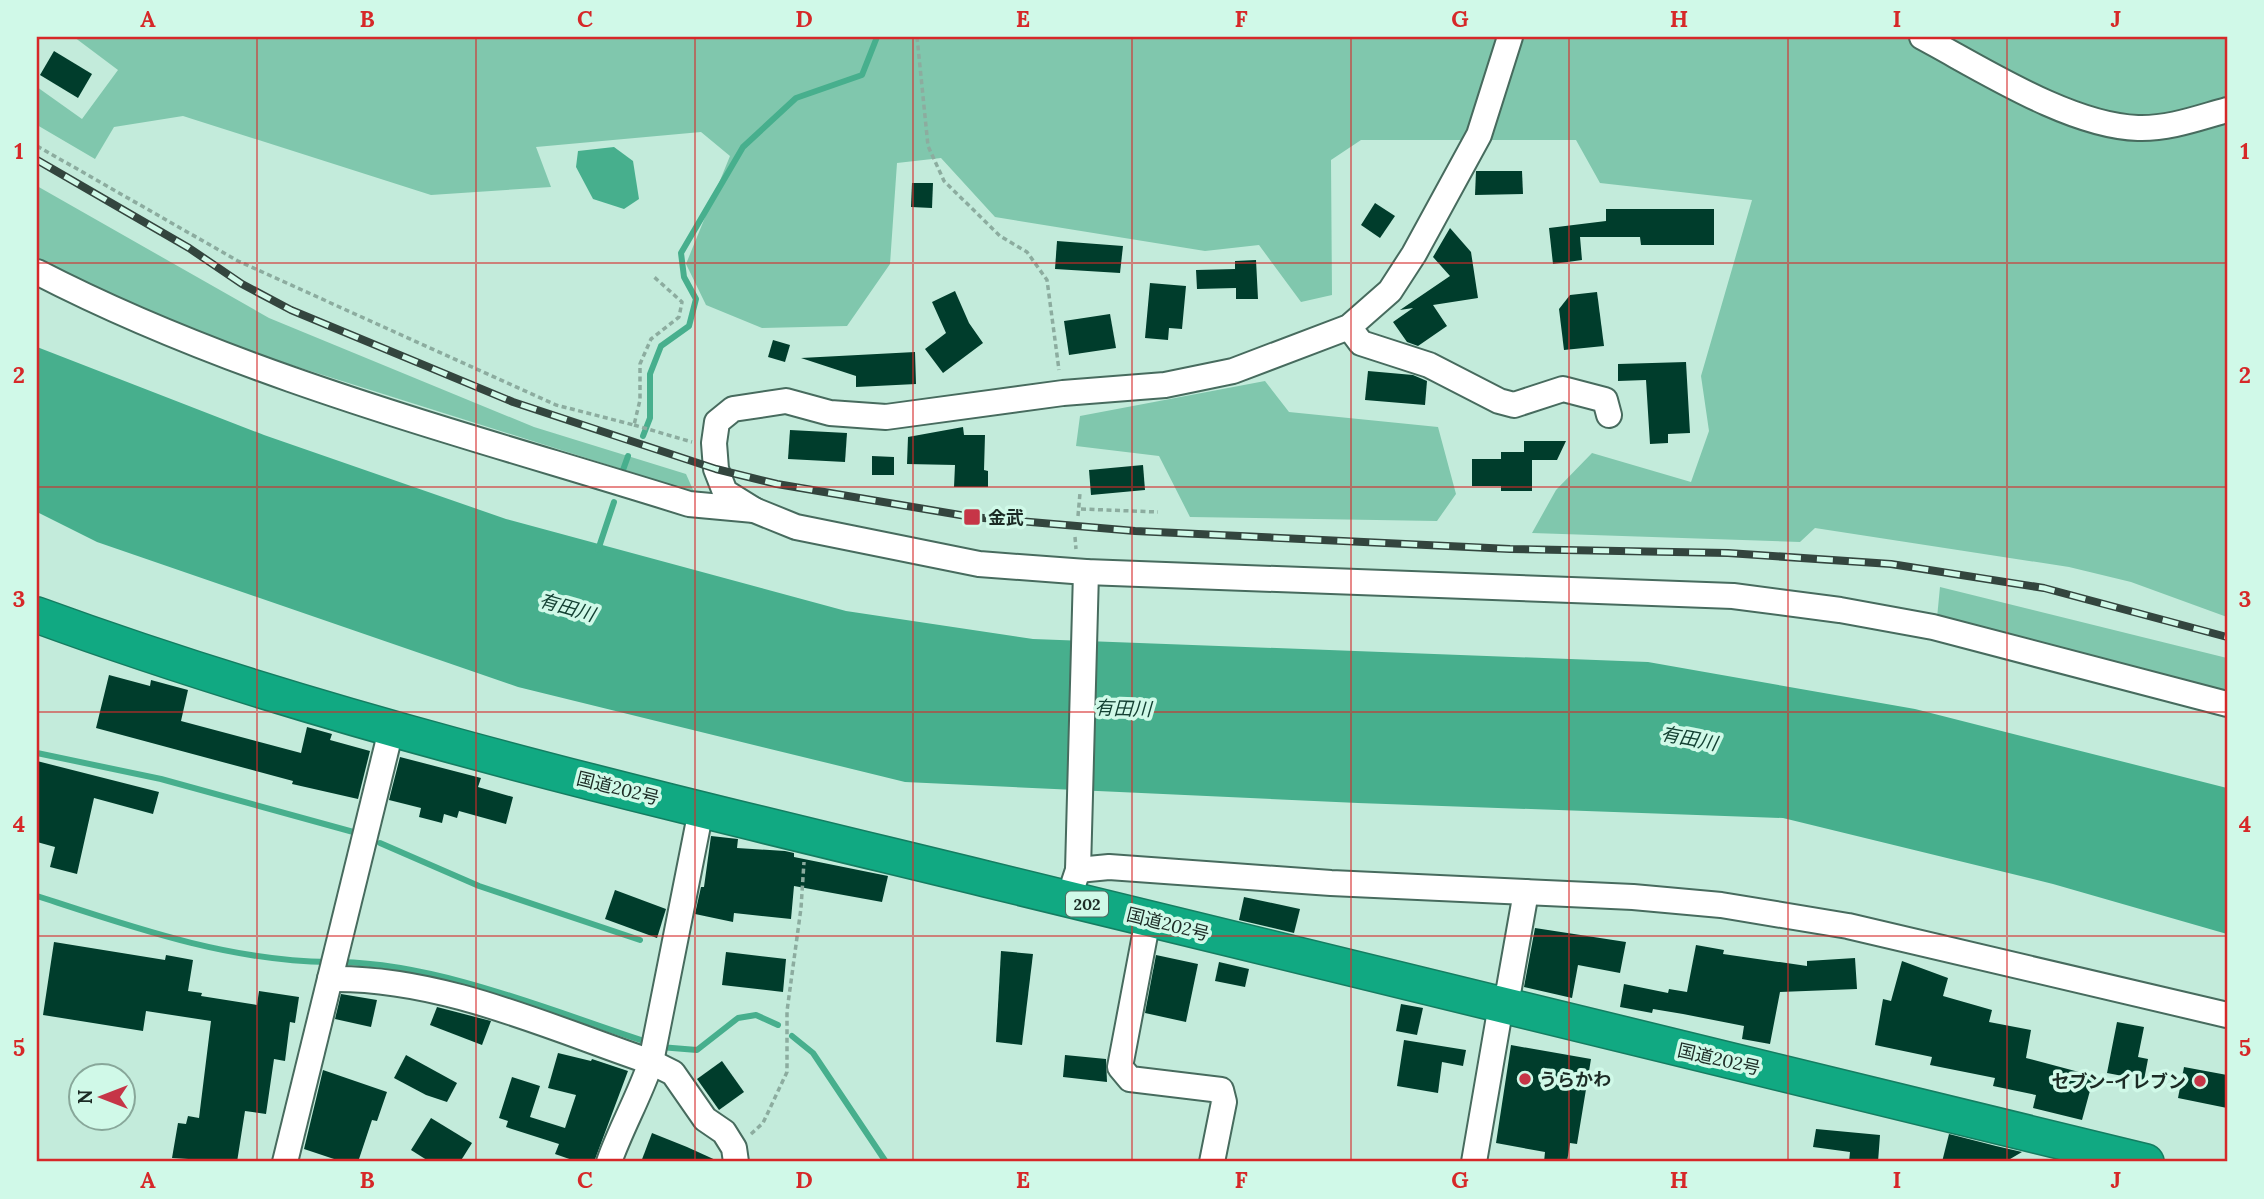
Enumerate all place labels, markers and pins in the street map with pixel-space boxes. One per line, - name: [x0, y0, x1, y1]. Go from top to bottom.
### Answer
- place label: 金武: [988, 506, 1024, 529]
- marker: 金武: [962, 507, 982, 527]
- place label: うらかわ: [1539, 1068, 1611, 1091]
- place label: セブン-イレブン: [2052, 1070, 2186, 1093]
- marker: うらかわ: [1517, 1071, 1533, 1087]
- marker: セブン-イレブン: [2192, 1073, 2208, 1089]

